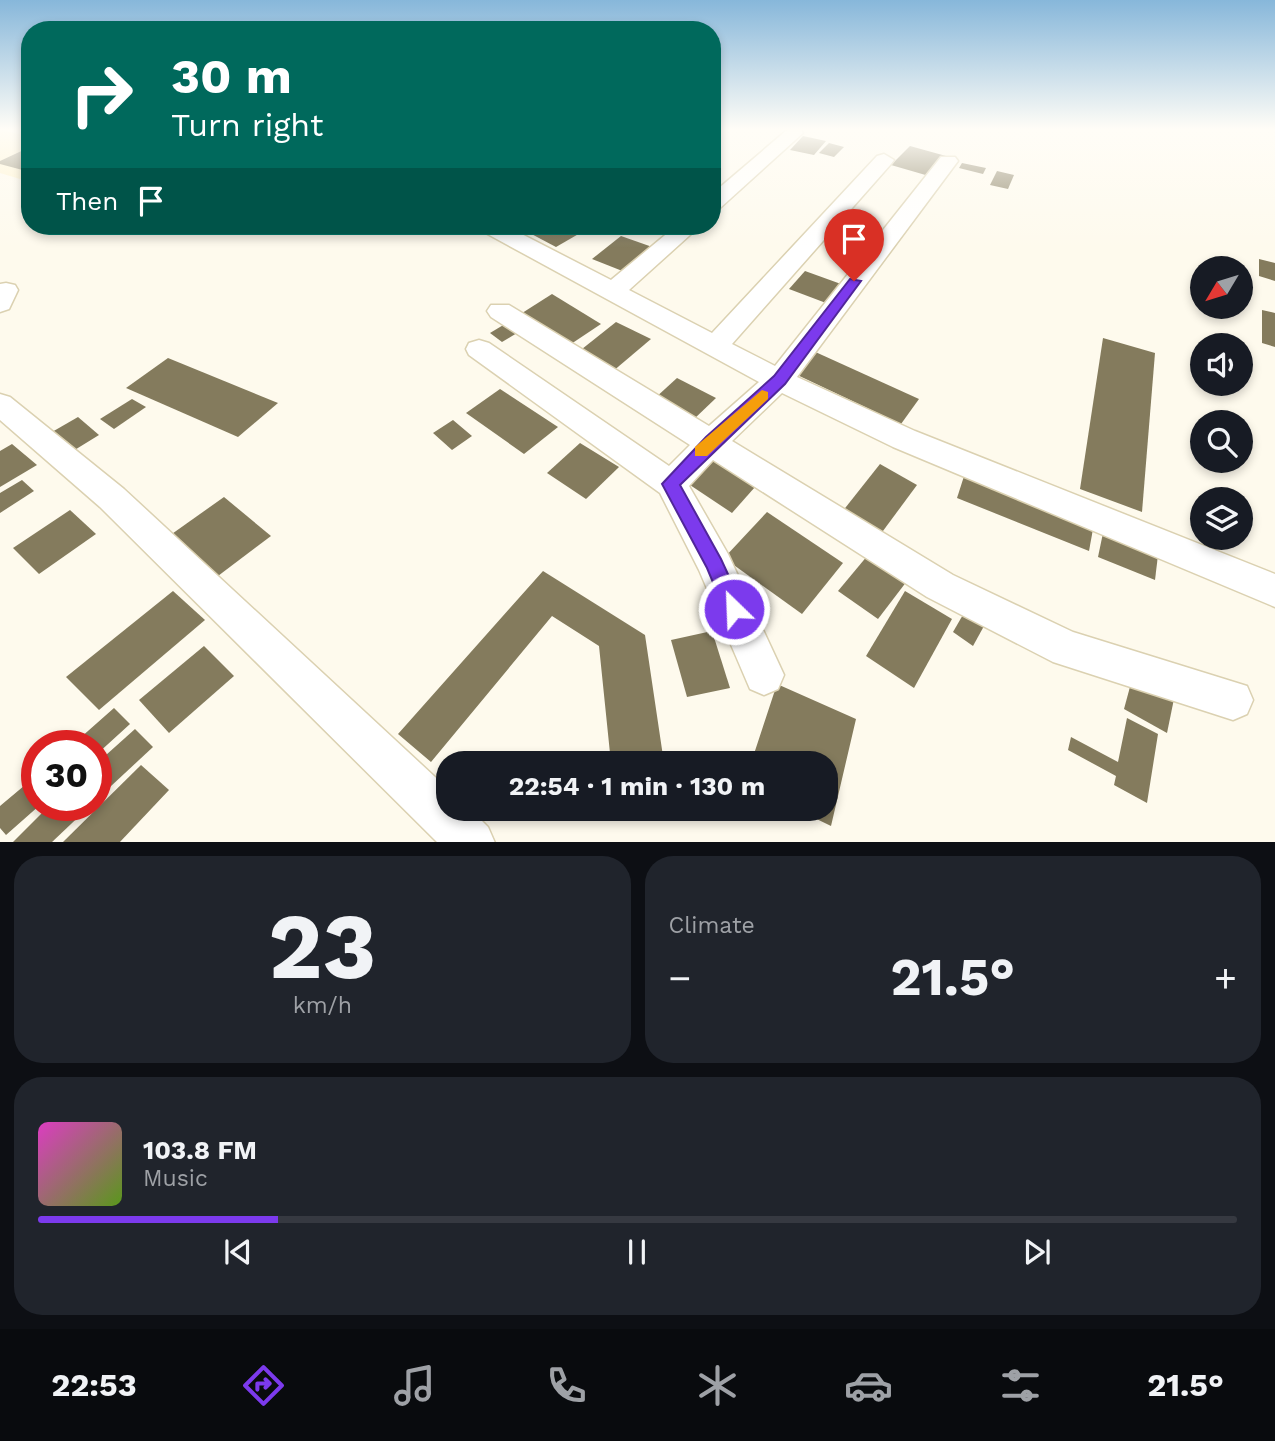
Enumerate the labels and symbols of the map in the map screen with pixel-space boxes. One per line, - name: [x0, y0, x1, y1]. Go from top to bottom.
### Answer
- pin: [824, 209, 884, 281]
- north arrow: [1190, 256, 1253, 318]
- position arrow: [697, 572, 771, 646]
- speed limit sign: 30: [21, 730, 112, 821]

